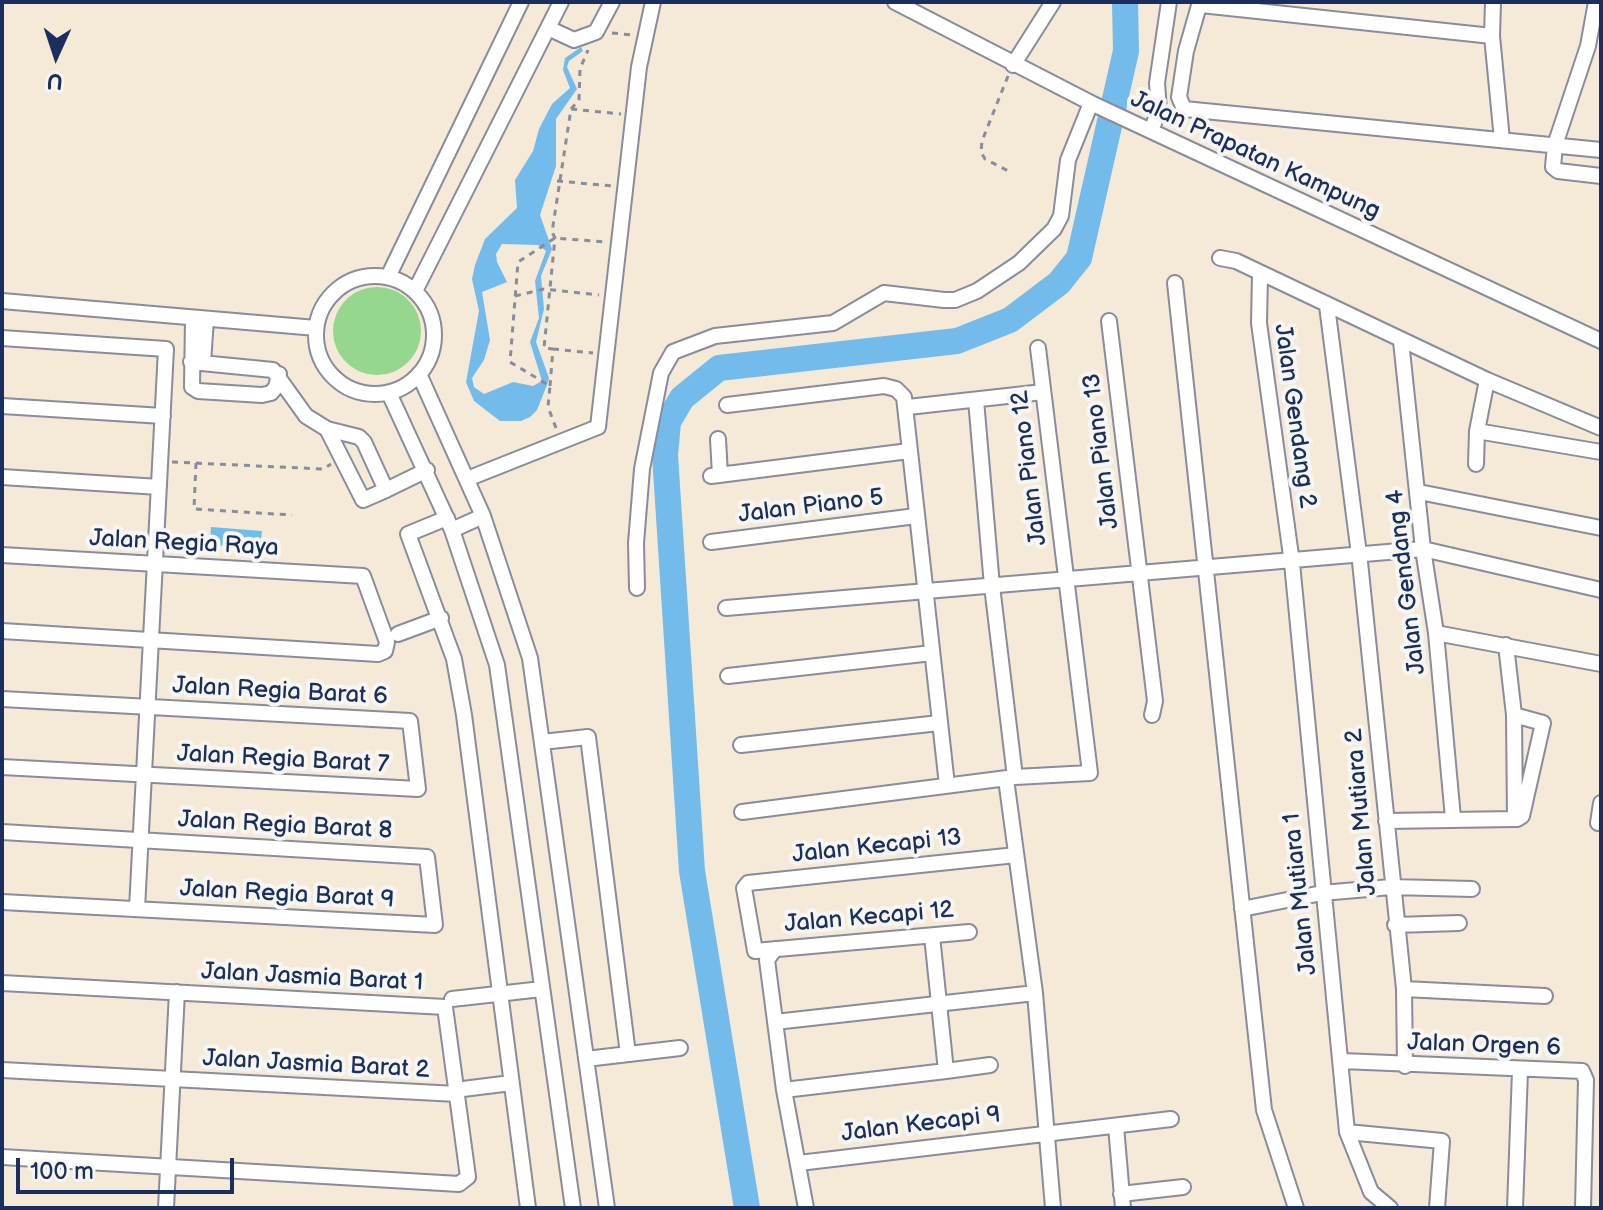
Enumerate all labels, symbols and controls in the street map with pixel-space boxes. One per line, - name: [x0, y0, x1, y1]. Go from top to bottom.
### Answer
- north arrow: [16, 16, 96, 96]
- text: U: [46, 67, 63, 94]
- street label: Jalan Prapatan Kampung: [1126, 85, 1384, 227]
- street label: Jalan Gendang 2: [1267, 322, 1321, 510]
- street label: Jalan Piano 13: [1078, 372, 1126, 530]
- street label: Jalan Piano 12: [1006, 389, 1054, 547]
- street label: Jalan Piano 5: [737, 484, 885, 530]
- street label: Jalan Gendang 4: [1381, 488, 1433, 676]
- street label: Jalan Regia Raya: [89, 525, 279, 563]
- street label: Jalan Regia Barat 6: [172, 672, 388, 712]
- street label: Jalan Mutiara 2: [1340, 727, 1384, 897]
- street label: Jalan Regia Barat 7: [176, 740, 390, 780]
- street label: Jalan Regia Barat 8: [177, 806, 393, 846]
- street label: Jalan Mutiara 1: [1278, 812, 1324, 976]
- street label: Jalan Kecapi 13: [791, 824, 963, 870]
- street label: Jalan Regia Barat 9: [179, 875, 395, 915]
- street label: Jalan Kecapi 12: [783, 896, 955, 940]
- street label: Jalan Jasmia Barat 1: [200, 958, 424, 998]
- street label: Jalan Orgen 6: [1407, 1029, 1561, 1063]
- street label: Jalan Jasmia Barat 2: [202, 1045, 430, 1085]
- street label: Jalan Kecapi 9: [840, 1101, 1002, 1149]
- scale bar: [20, 1142, 238, 1192]
- text: 100 m: [30, 1157, 94, 1186]

